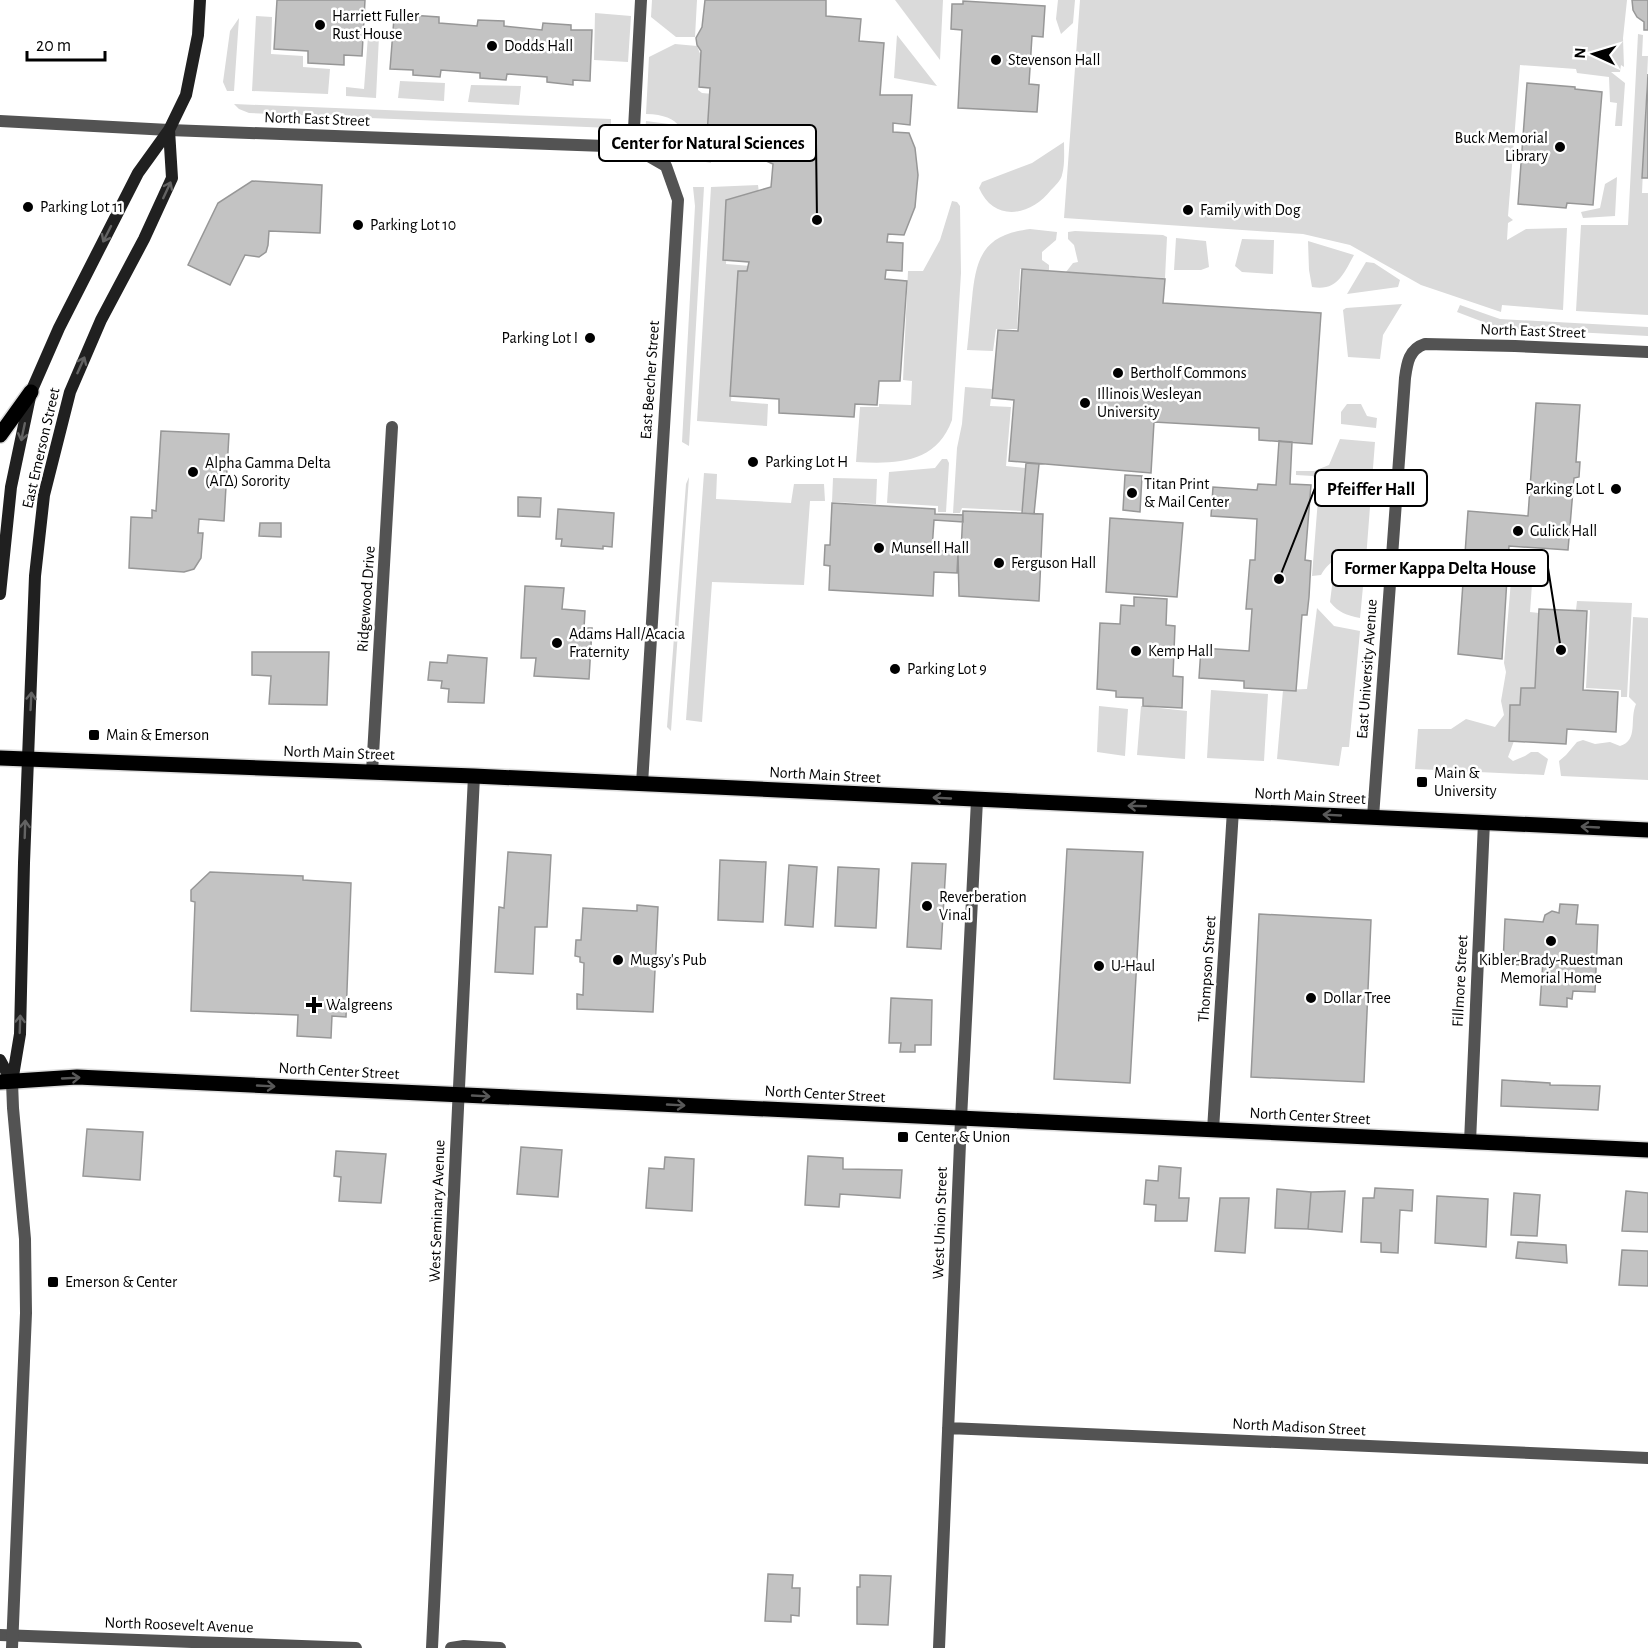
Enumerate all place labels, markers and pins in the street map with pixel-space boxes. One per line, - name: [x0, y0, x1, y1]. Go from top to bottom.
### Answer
- place label: Harriett Fuller Rust House: [332, 8, 420, 42]
- marker: Harriett Fuller Rust House: [313, 18, 327, 32]
- place label: Dodds Hall: [504, 38, 573, 54]
- marker: Dodds Hall: [485, 39, 499, 53]
- place label: Stevenson Hall: [1008, 52, 1100, 68]
- marker: Stevenson Hall: [989, 53, 1003, 67]
- callout: Center for Natural Sciences: [599, 125, 816, 161]
- place label: Buck Memorial Library: [1455, 130, 1548, 165]
- marker: Buck Memorial Library: [1553, 140, 1567, 154]
- place label: Parking Lot 11: [40, 199, 123, 215]
- marker: Parking Lot 11: [21, 200, 35, 214]
- place label: Family with Dog: [1200, 202, 1301, 219]
- marker: Family with Dog: [1181, 203, 1195, 217]
- place label: Parking Lot 10: [370, 217, 456, 233]
- marker: Parking Lot 10: [351, 218, 365, 232]
- place label: Parking Lot I: [502, 330, 578, 346]
- marker: Parking Lot I: [583, 331, 597, 345]
- place label: Bertholf Commons: [1130, 365, 1247, 381]
- marker: Bertholf Commons: [1111, 366, 1125, 380]
- place label: Illinois Wesleyan University: [1097, 386, 1202, 421]
- marker: Illinois Wesleyan University: [1078, 396, 1092, 410]
- place label: Parking Lot H: [765, 454, 848, 470]
- place label: Alpha Gamma Delta (ΑΓΔ) Sorority: [205, 455, 331, 490]
- marker: Parking Lot H: [746, 455, 760, 469]
- marker: Alpha Gamma Delta (ΑΓΔ) Sorority: [186, 465, 200, 479]
- callout: Pfeiffer Hall: [1315, 470, 1427, 506]
- place label: Titan Print & Mail Center: [1144, 476, 1230, 510]
- place label: Parking Lot L: [1525, 481, 1604, 497]
- marker: Parking Lot L: [1609, 482, 1623, 496]
- marker: Titan Print & Mail Center: [1125, 486, 1139, 500]
- place label: Gulick Hall: [1530, 523, 1597, 539]
- marker: Gulick Hall: [1511, 524, 1525, 538]
- place label: Munsell Hall: [891, 540, 969, 556]
- marker: Munsell Hall: [872, 541, 886, 555]
- callout: Former Kappa Delta House: [1332, 550, 1548, 586]
- place label: Ferguson Hall: [1011, 555, 1096, 571]
- marker: Ferguson Hall: [992, 556, 1006, 570]
- place label: Adams Hall/Acacia Fraternity: [569, 626, 685, 661]
- marker: Adams Hall/Acacia Fraternity: [550, 636, 564, 650]
- place label: Kemp Hall: [1148, 643, 1213, 659]
- marker: Kemp Hall: [1129, 644, 1143, 658]
- place label: Parking Lot 9: [907, 661, 987, 677]
- marker: Parking Lot 9: [888, 662, 902, 676]
- place label: Main & Emerson: [106, 727, 209, 743]
- marker: Main & Emerson: [87, 728, 101, 742]
- place label: Main & University: [1434, 765, 1497, 800]
- marker: Main & University: [1415, 775, 1429, 789]
- place label: Reverberation Vinal: [939, 889, 1027, 923]
- marker: Reverberation Vinal: [920, 899, 934, 913]
- marker: Kibler-Brady-Ruestman Memorial Home: [1544, 934, 1558, 948]
- place label: Mugsy's Pub: [630, 952, 707, 969]
- place label: Kibler-Brady-Ruestman Memorial Home: [1479, 952, 1623, 986]
- marker: Mugsy's Pub: [611, 953, 625, 967]
- place label: U-Haul: [1111, 958, 1155, 974]
- marker: U-Haul: [1092, 959, 1106, 973]
- place label: Dollar Tree: [1323, 990, 1391, 1006]
- marker: Dollar Tree: [1304, 991, 1318, 1005]
- place label: Walgreens: [326, 997, 393, 1013]
- marker: Walgreens: [307, 998, 321, 1012]
- place label: Center & Union: [915, 1129, 1010, 1145]
- marker: Center & Union: [896, 1130, 910, 1144]
- place label: Emerson & Center: [65, 1274, 178, 1290]
- marker: Emerson & Center: [46, 1275, 60, 1289]

